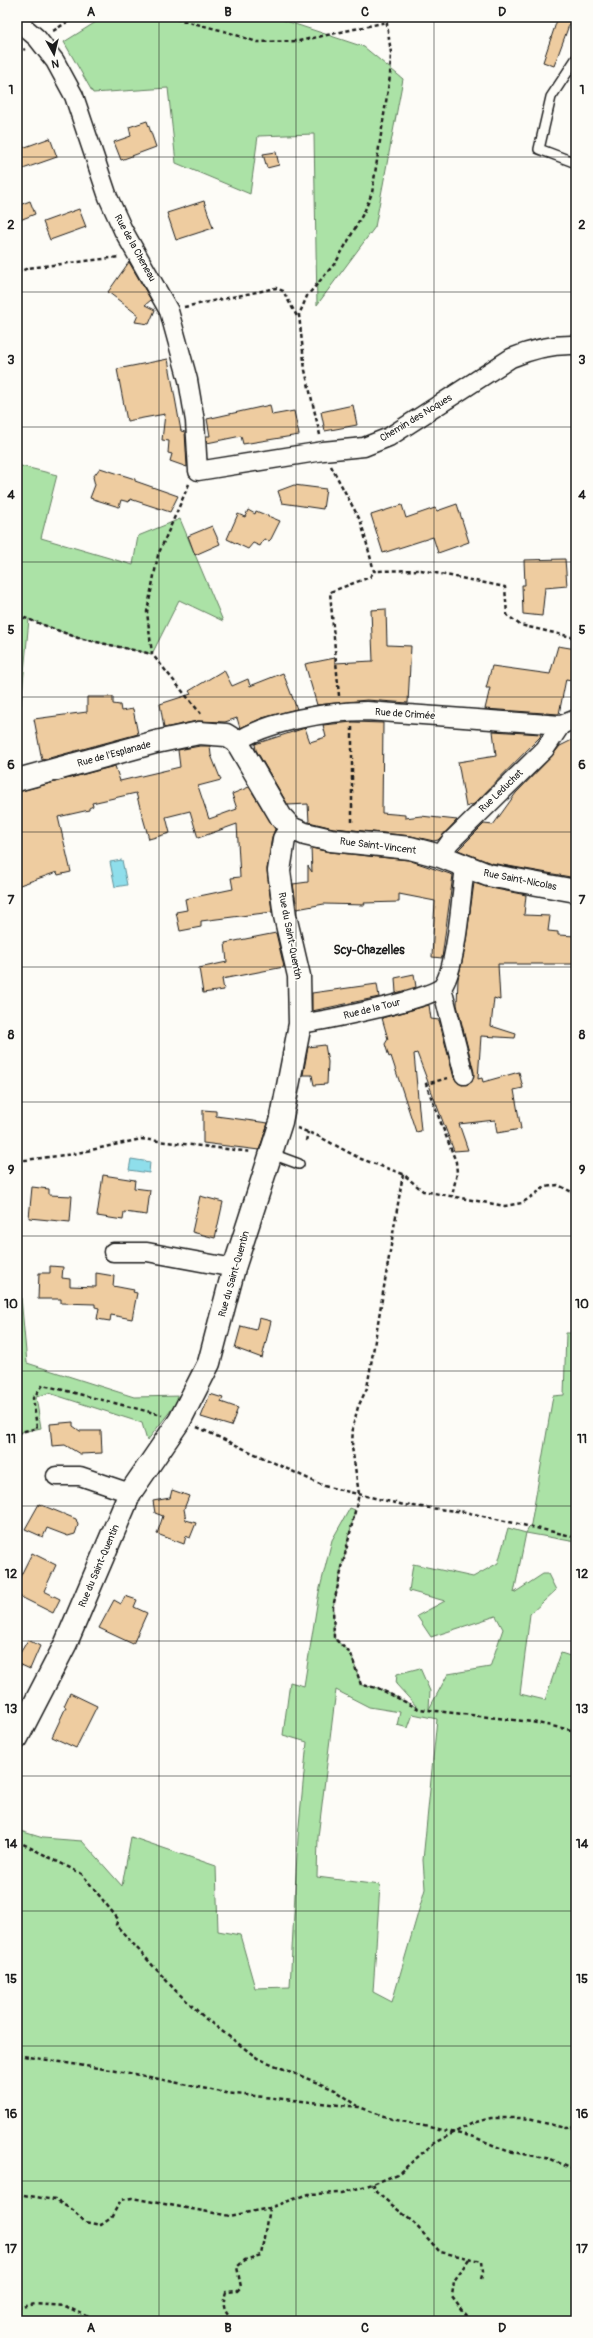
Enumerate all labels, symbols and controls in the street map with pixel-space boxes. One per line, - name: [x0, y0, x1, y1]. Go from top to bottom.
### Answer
- text: A: [87, 4, 96, 20]
- text: B: [224, 4, 232, 20]
- text: C: [361, 4, 369, 20]
- text: D: [498, 4, 506, 20]
- north arrow: [34, 34, 74, 74]
- text: N: [50, 56, 60, 70]
- text: 1: [8, 82, 14, 98]
- text: 1: [579, 82, 585, 98]
- street label: Rue de la Cheneau: [112, 212, 158, 284]
- text: 2: [7, 217, 15, 233]
- text: 2: [578, 217, 586, 233]
- text: 3: [7, 352, 15, 368]
- text: 3: [578, 352, 586, 368]
- street label: Chemin des Noques: [378, 391, 455, 444]
- text: 4: [7, 487, 15, 503]
- text: 4: [578, 487, 586, 503]
- text: 5: [7, 622, 15, 638]
- text: 5: [578, 622, 586, 638]
- street label: Rue de Crimée: [374, 706, 436, 722]
- street label: Rue de l'Esplanade: [76, 738, 152, 770]
- text: 6: [7, 757, 15, 773]
- text: 6: [578, 757, 586, 773]
- street label: Rue Leduchat: [476, 766, 526, 815]
- street label: Rue Saint-Vincent: [339, 835, 418, 857]
- street label: Rue Saint-Nicolas: [482, 867, 558, 893]
- street label: Rue du Saint-Quentin: [276, 891, 304, 981]
- text: 7: [8, 892, 15, 908]
- text: 7: [579, 892, 586, 908]
- district label: Scy-Chazelles: [333, 943, 405, 958]
- street label: Rue de la Tour: [342, 996, 402, 1022]
- text: 8: [8, 1027, 15, 1043]
- text: 8: [579, 1027, 586, 1043]
- text: 9: [8, 1162, 15, 1178]
- text: 9: [579, 1162, 586, 1178]
- street label: Rue du Saint-Quentin: [216, 1229, 252, 1318]
- text: 10: [4, 1296, 18, 1312]
- text: 10: [575, 1296, 589, 1312]
- text: 11: [6, 1431, 16, 1447]
- text: 11: [577, 1431, 587, 1447]
- street label: Rue du Saint-Quentin: [76, 1522, 122, 1609]
- text: 12: [5, 1566, 17, 1582]
- text: 12: [576, 1566, 588, 1582]
- text: 13: [5, 1701, 17, 1717]
- text: 13: [576, 1701, 588, 1717]
- text: 14: [5, 1836, 18, 1852]
- text: 14: [576, 1836, 589, 1852]
- text: 15: [5, 1971, 17, 1987]
- text: 15: [576, 1971, 588, 1987]
- text: 16: [5, 2106, 18, 2122]
- text: 16: [576, 2106, 589, 2122]
- text: 17: [5, 2241, 17, 2257]
- text: 17: [576, 2241, 588, 2257]
- text: A: [87, 2320, 96, 2336]
- text: B: [224, 2320, 232, 2336]
- text: C: [361, 2320, 369, 2336]
- text: D: [498, 2320, 506, 2336]

